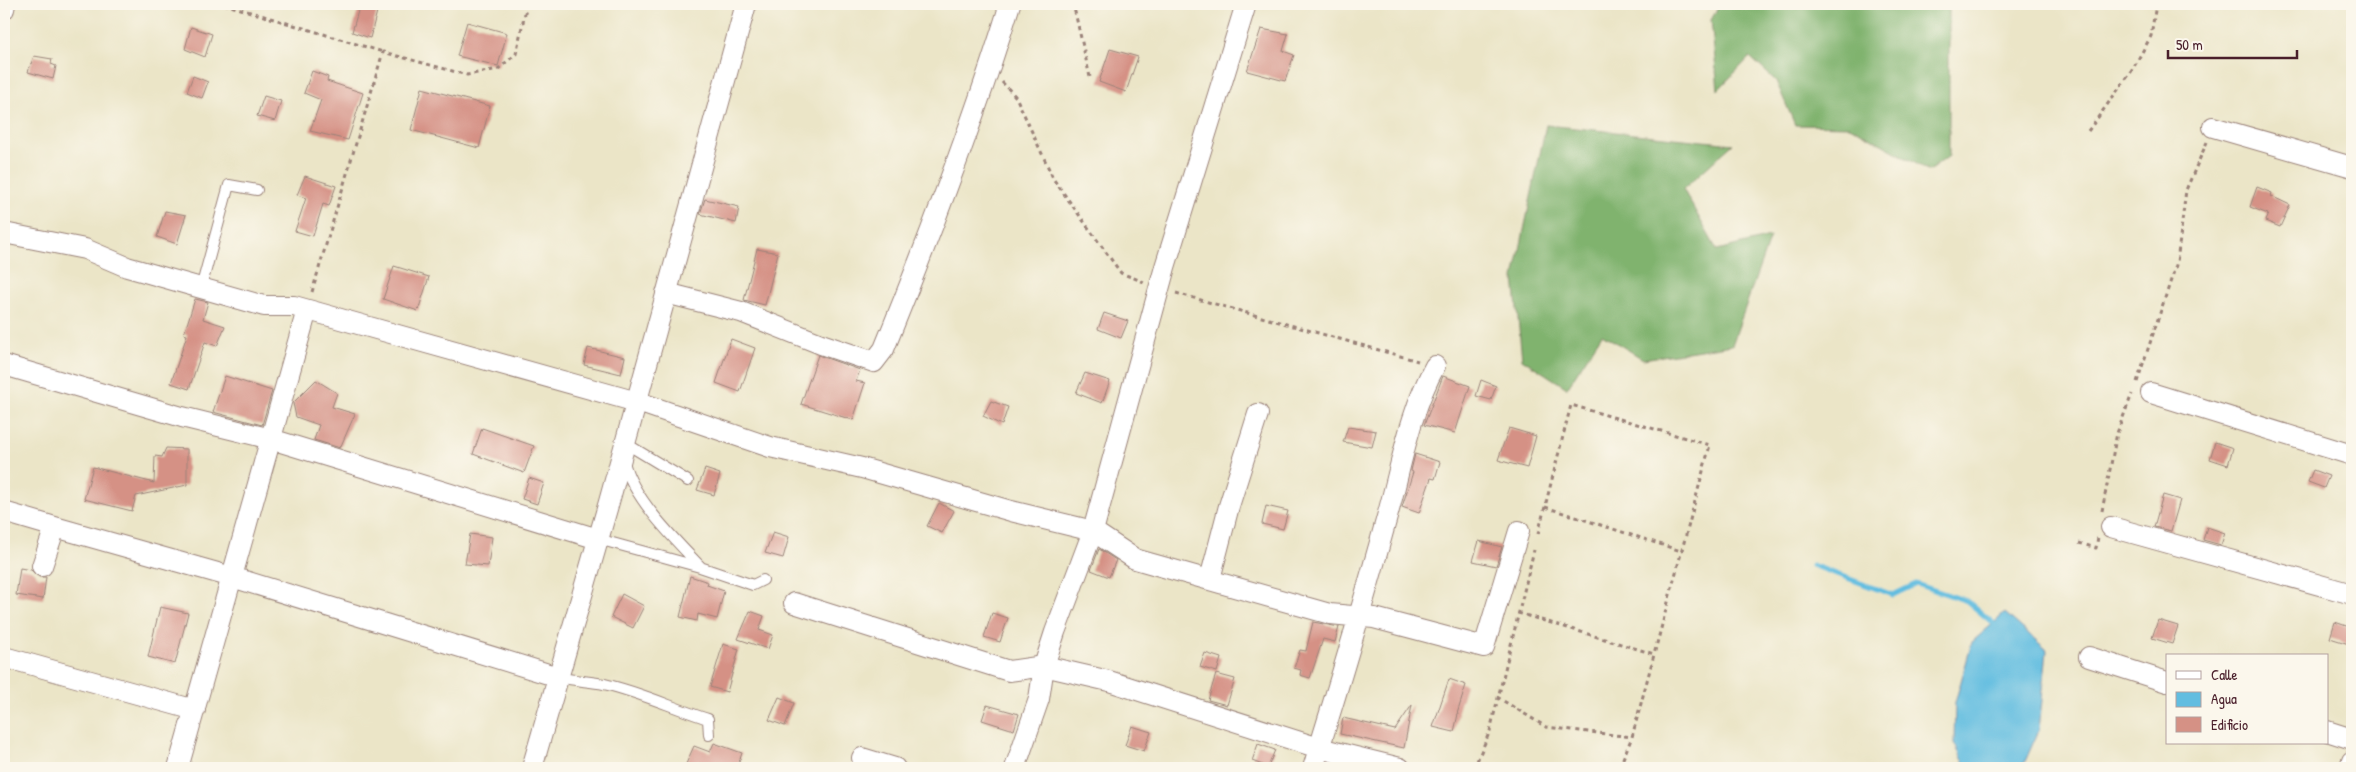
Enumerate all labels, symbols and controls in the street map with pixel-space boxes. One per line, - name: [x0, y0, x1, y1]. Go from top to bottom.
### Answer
- scale bar: [2168, 28, 2297, 60]
- text: 50 m: [2176, 34, 2203, 55]
- legend: [2166, 654, 2328, 744]
- text: Calle: [2211, 664, 2238, 685]
- text: Agua: [2211, 688, 2237, 709]
- text: Edificio: [2211, 714, 2248, 735]

